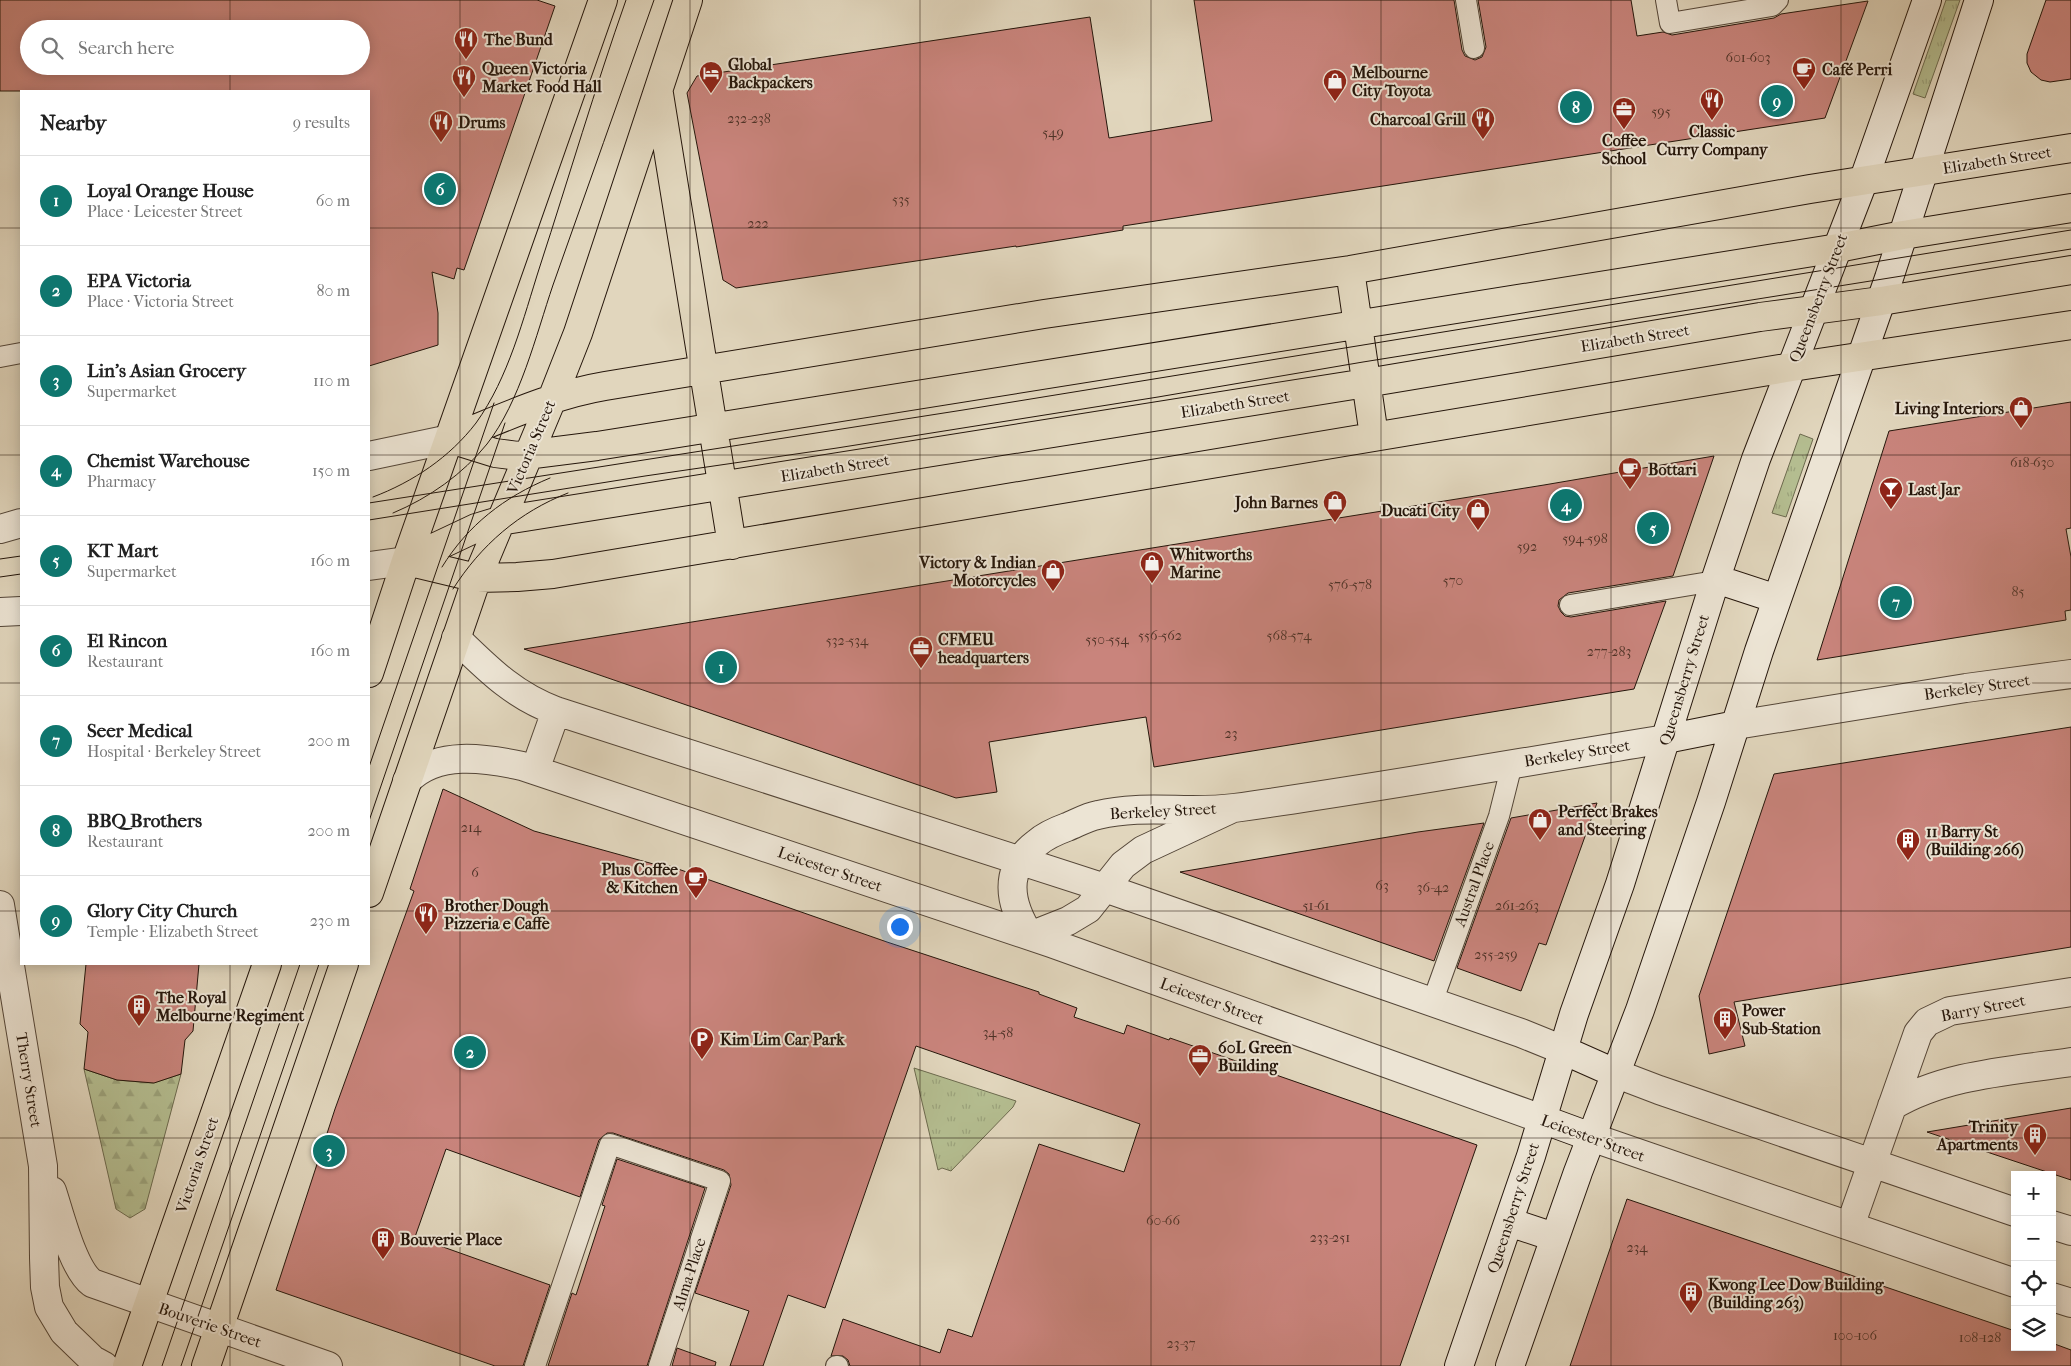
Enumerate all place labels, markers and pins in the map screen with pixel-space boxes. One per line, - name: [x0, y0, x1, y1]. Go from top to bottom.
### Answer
- restaurant icon: The Bund: [453, 26, 479, 60]
- place label: The Bund: [483, 30, 554, 49]
- place label: Global Backpackers: [728, 55, 813, 93]
- cafe icon: Café Perri: [1791, 56, 1817, 90]
- place label: Queen Victoria Market Food Hall: [481, 59, 602, 96]
- hotel icon: Global Backpackers: [698, 60, 724, 94]
- place label: Café Perri: [1822, 60, 1892, 79]
- place label: Melbourne City Toyota: [1351, 63, 1432, 101]
- restaurant icon: Queen Victoria Market Food Hall: [451, 64, 477, 98]
- shop icon: Melbourne City Toyota: [1322, 68, 1348, 102]
- pin: 9: [1761, 82, 1793, 120]
- restaurant icon: Classic Curry Company: [1699, 87, 1725, 121]
- pin: 8: [1560, 88, 1592, 126]
- office icon: Coffee School: [1611, 96, 1637, 130]
- restaurant icon: Charcoal Grill: [1470, 106, 1496, 140]
- restaurant icon: Drums: [428, 109, 454, 143]
- place label: Charcoal Grill: [1370, 110, 1467, 129]
- place label: Drums: [458, 113, 505, 132]
- place label: Classic Curry Company: [1657, 122, 1769, 160]
- place label: Coffee School: [1602, 131, 1647, 168]
- pin: 6: [424, 170, 456, 208]
- shop icon: Living Interiors: [2008, 395, 2034, 429]
- place label: Living Interiors: [1895, 399, 2004, 419]
- cafe icon: Bottari: [1617, 456, 1643, 490]
- place label: Bottari: [1648, 460, 1697, 479]
- bar icon: Last Jar: [1878, 476, 1904, 510]
- place label: Last Jar: [1908, 480, 1961, 500]
- pin: 4: [1550, 486, 1582, 524]
- shop icon: John Barnes: [1322, 489, 1348, 523]
- place label: John Barnes: [1233, 493, 1318, 513]
- shop icon: Ducati City: [1465, 497, 1491, 531]
- place label: Ducati City: [1381, 501, 1461, 521]
- pin: 5: [1637, 509, 1669, 547]
- place label: Whitworths Marine: [1169, 545, 1252, 582]
- shop icon: Whitworths Marine: [1139, 550, 1165, 584]
- place label: Victory & Indian Motorcycles: [918, 553, 1037, 591]
- shop icon: Victory & Indian Motorcycles: [1040, 558, 1066, 592]
- pin: 7: [1880, 583, 1912, 621]
- place label: CFMEU headquarters: [937, 630, 1029, 668]
- office icon: CFMEU headquarters: [908, 635, 934, 669]
- pin: 1: [705, 648, 737, 686]
- place label: Perfect Brakes and Steering: [1558, 802, 1658, 840]
- shop icon: Perfect Brakes and Steering: [1527, 807, 1553, 841]
- place label: 11 Barry St (Building 266): [1926, 822, 2024, 860]
- building icon: 11 Barry St (Building 266): [1895, 827, 1921, 861]
- place label: Plus Coffee & Kitchen: [601, 860, 679, 897]
- cafe icon: Plus Coffee & Kitchen: [683, 865, 709, 899]
- place label: Brother Dough Pizzeria e Caffe: [444, 896, 550, 933]
- restaurant icon: Brother Dough Pizzeria e Caffe: [413, 901, 439, 935]
- place label: The Royal Melbourne Regiment: [155, 988, 304, 1026]
- building icon: The Royal Melbourne Regiment: [126, 993, 152, 1027]
- place label: Power Sub-Station: [1742, 1001, 1821, 1038]
- building icon: Power Sub-Station: [1712, 1006, 1738, 1040]
- parking icon: Kim Lim Car Park: [689, 1026, 715, 1060]
- place label: Kim Lim Car Park: [720, 1030, 845, 1049]
- pin: 2: [454, 1033, 486, 1071]
- place label: 60L Green Building: [1218, 1038, 1292, 1076]
- office icon: 60L Green Building: [1187, 1043, 1213, 1077]
- place label: Trinity Apartments: [1936, 1117, 2019, 1155]
- building icon: Trinity Apartments: [2022, 1122, 2048, 1156]
- pin: 3: [313, 1132, 345, 1170]
- building icon: Bouverie Place: [370, 1226, 396, 1260]
- place label: Bouverie Place: [400, 1230, 502, 1249]
- place label: Kwong Lee Dow Building (Building 263): [1708, 1275, 1884, 1313]
- building icon: Kwong Lee Dow Building (Building 263): [1678, 1280, 1704, 1314]

